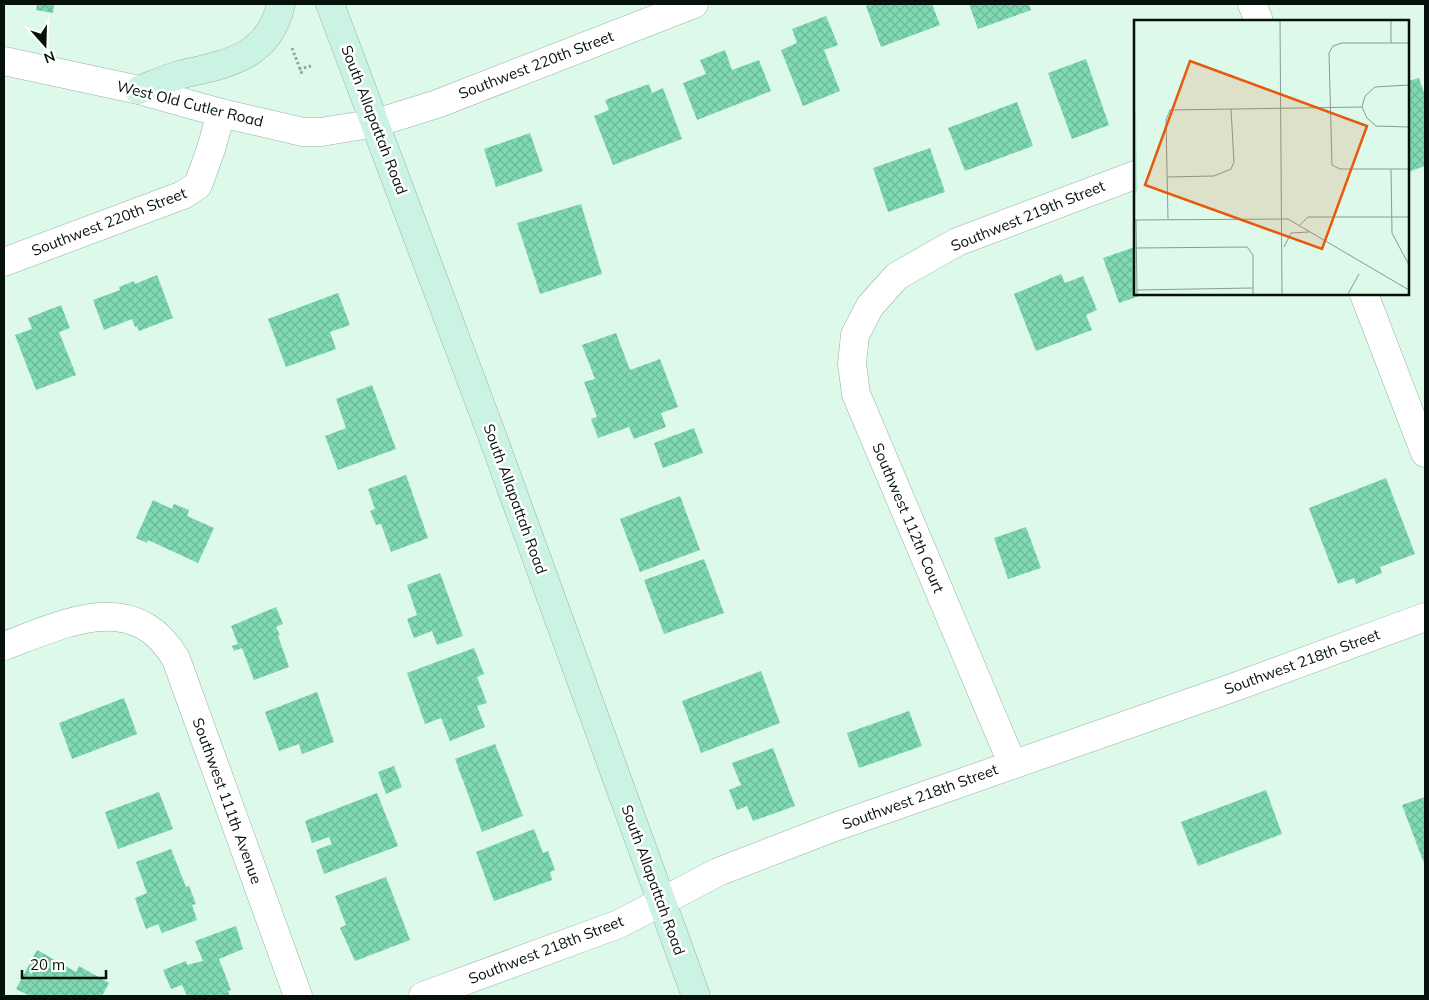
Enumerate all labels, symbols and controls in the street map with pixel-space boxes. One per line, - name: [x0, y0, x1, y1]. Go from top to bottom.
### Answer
- north arrow: [20, 20, 70, 70]
- inset map: [1134, 20, 1409, 295]
- street label: Southwest 220th Street: [456, 26, 616, 103]
- street label: South Allapattah Road: [337, 42, 412, 197]
- text: N: [41, 47, 57, 67]
- street label: West Old Cutler Road: [115, 76, 265, 131]
- street label: Southwest 219th Street: [948, 176, 1108, 255]
- street label: Southwest 220th Street: [29, 183, 189, 260]
- street label: South Allapattah Road: [479, 421, 551, 577]
- street label: Southwest 112th Court: [868, 440, 949, 596]
- street label: Southwest 218th Street: [1221, 624, 1382, 699]
- street label: Southwest 111th Avenue: [189, 715, 266, 886]
- street label: Southwest 218th Street: [839, 759, 1000, 834]
- street label: South Allapattah Road: [617, 802, 689, 958]
- street label: Southwest 218th Street: [466, 911, 626, 988]
- scale bar: [22, 948, 106, 980]
- text: 20 m: [30, 955, 65, 974]

